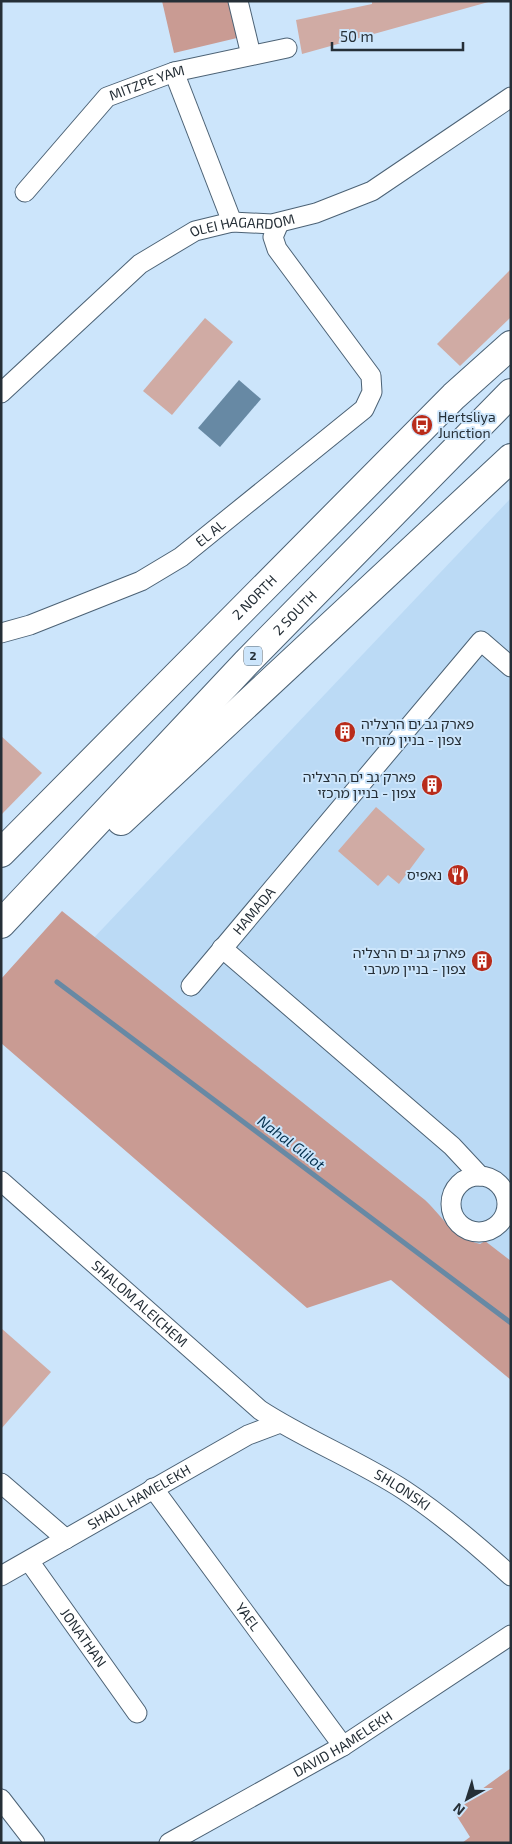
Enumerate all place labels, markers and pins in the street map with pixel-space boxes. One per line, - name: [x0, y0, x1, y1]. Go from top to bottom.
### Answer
- place label: Hertsliya Junction: [438, 408, 496, 441]
- bus stop icon: Hertsliya Junction: [410, 413, 434, 437]
- place label: פארק גב ים הרצליה צפון - בניין מזרחי: [361, 715, 474, 748]
- building icon: פארק גב ים הרצליה צפון - בניין מזרחי: [333, 720, 357, 744]
- place label: פארק גב ים הרצליה צפון - בניין מרכזי: [303, 768, 416, 801]
- building icon: פארק גב ים הרצליה צפון - בניין מרכזי: [420, 773, 444, 797]
- restaurant icon: נאפיס: [446, 863, 470, 887]
- place label: נאפיס: [407, 866, 442, 883]
- place label: פארק גב ים הרצליה צפון - בניין מערבי: [353, 944, 466, 977]
- building icon: פארק גב ים הרצליה צפון - בניין מערבי: [470, 949, 494, 973]

